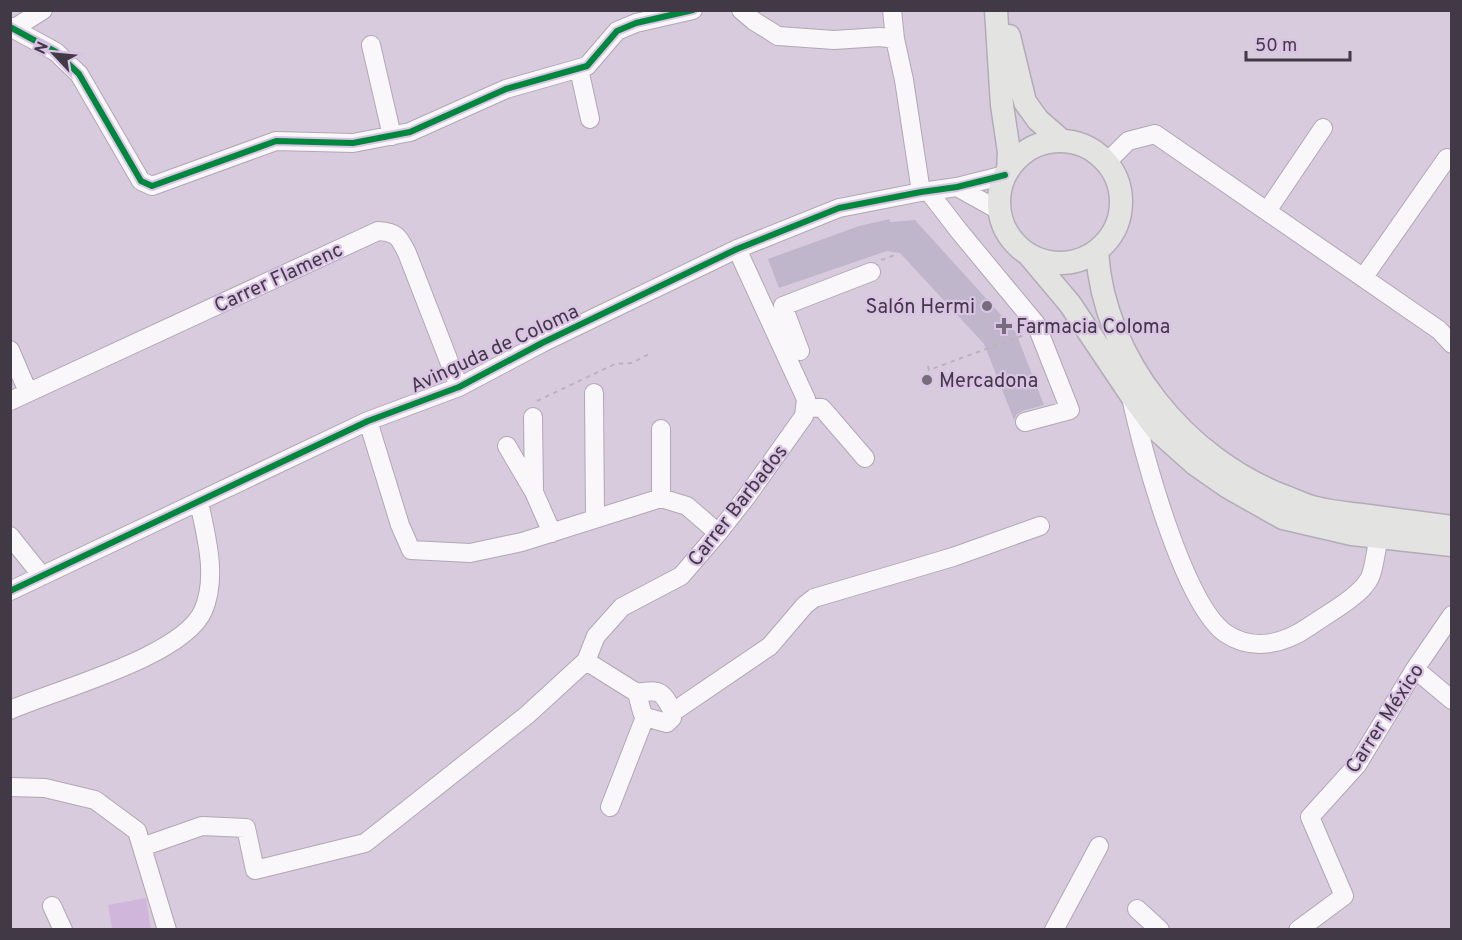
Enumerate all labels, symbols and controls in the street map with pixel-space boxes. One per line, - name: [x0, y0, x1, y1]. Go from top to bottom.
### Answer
- north arrow: [24, 24, 84, 84]
- scale bar: [1246, 24, 1350, 62]
- text: 50 m: [1255, 35, 1297, 58]
- text: N: [31, 39, 54, 58]
- street label: Carrer Flamenc: [210, 238, 347, 320]
- place label: Salón Hermi: [865, 295, 975, 321]
- street label: Avinguda de Coloma: [406, 299, 583, 400]
- marker: Salón Hermi: [980, 299, 994, 313]
- place label: Farmacia Coloma: [1016, 315, 1170, 341]
- marker: Farmacia Coloma: [997, 319, 1011, 333]
- place label: Mercadona: [939, 369, 1038, 395]
- marker: Mercadona: [920, 373, 934, 387]
- street label: Carrer Barbados: [683, 440, 794, 572]
- street label: Carrer México: [1341, 659, 1431, 779]

